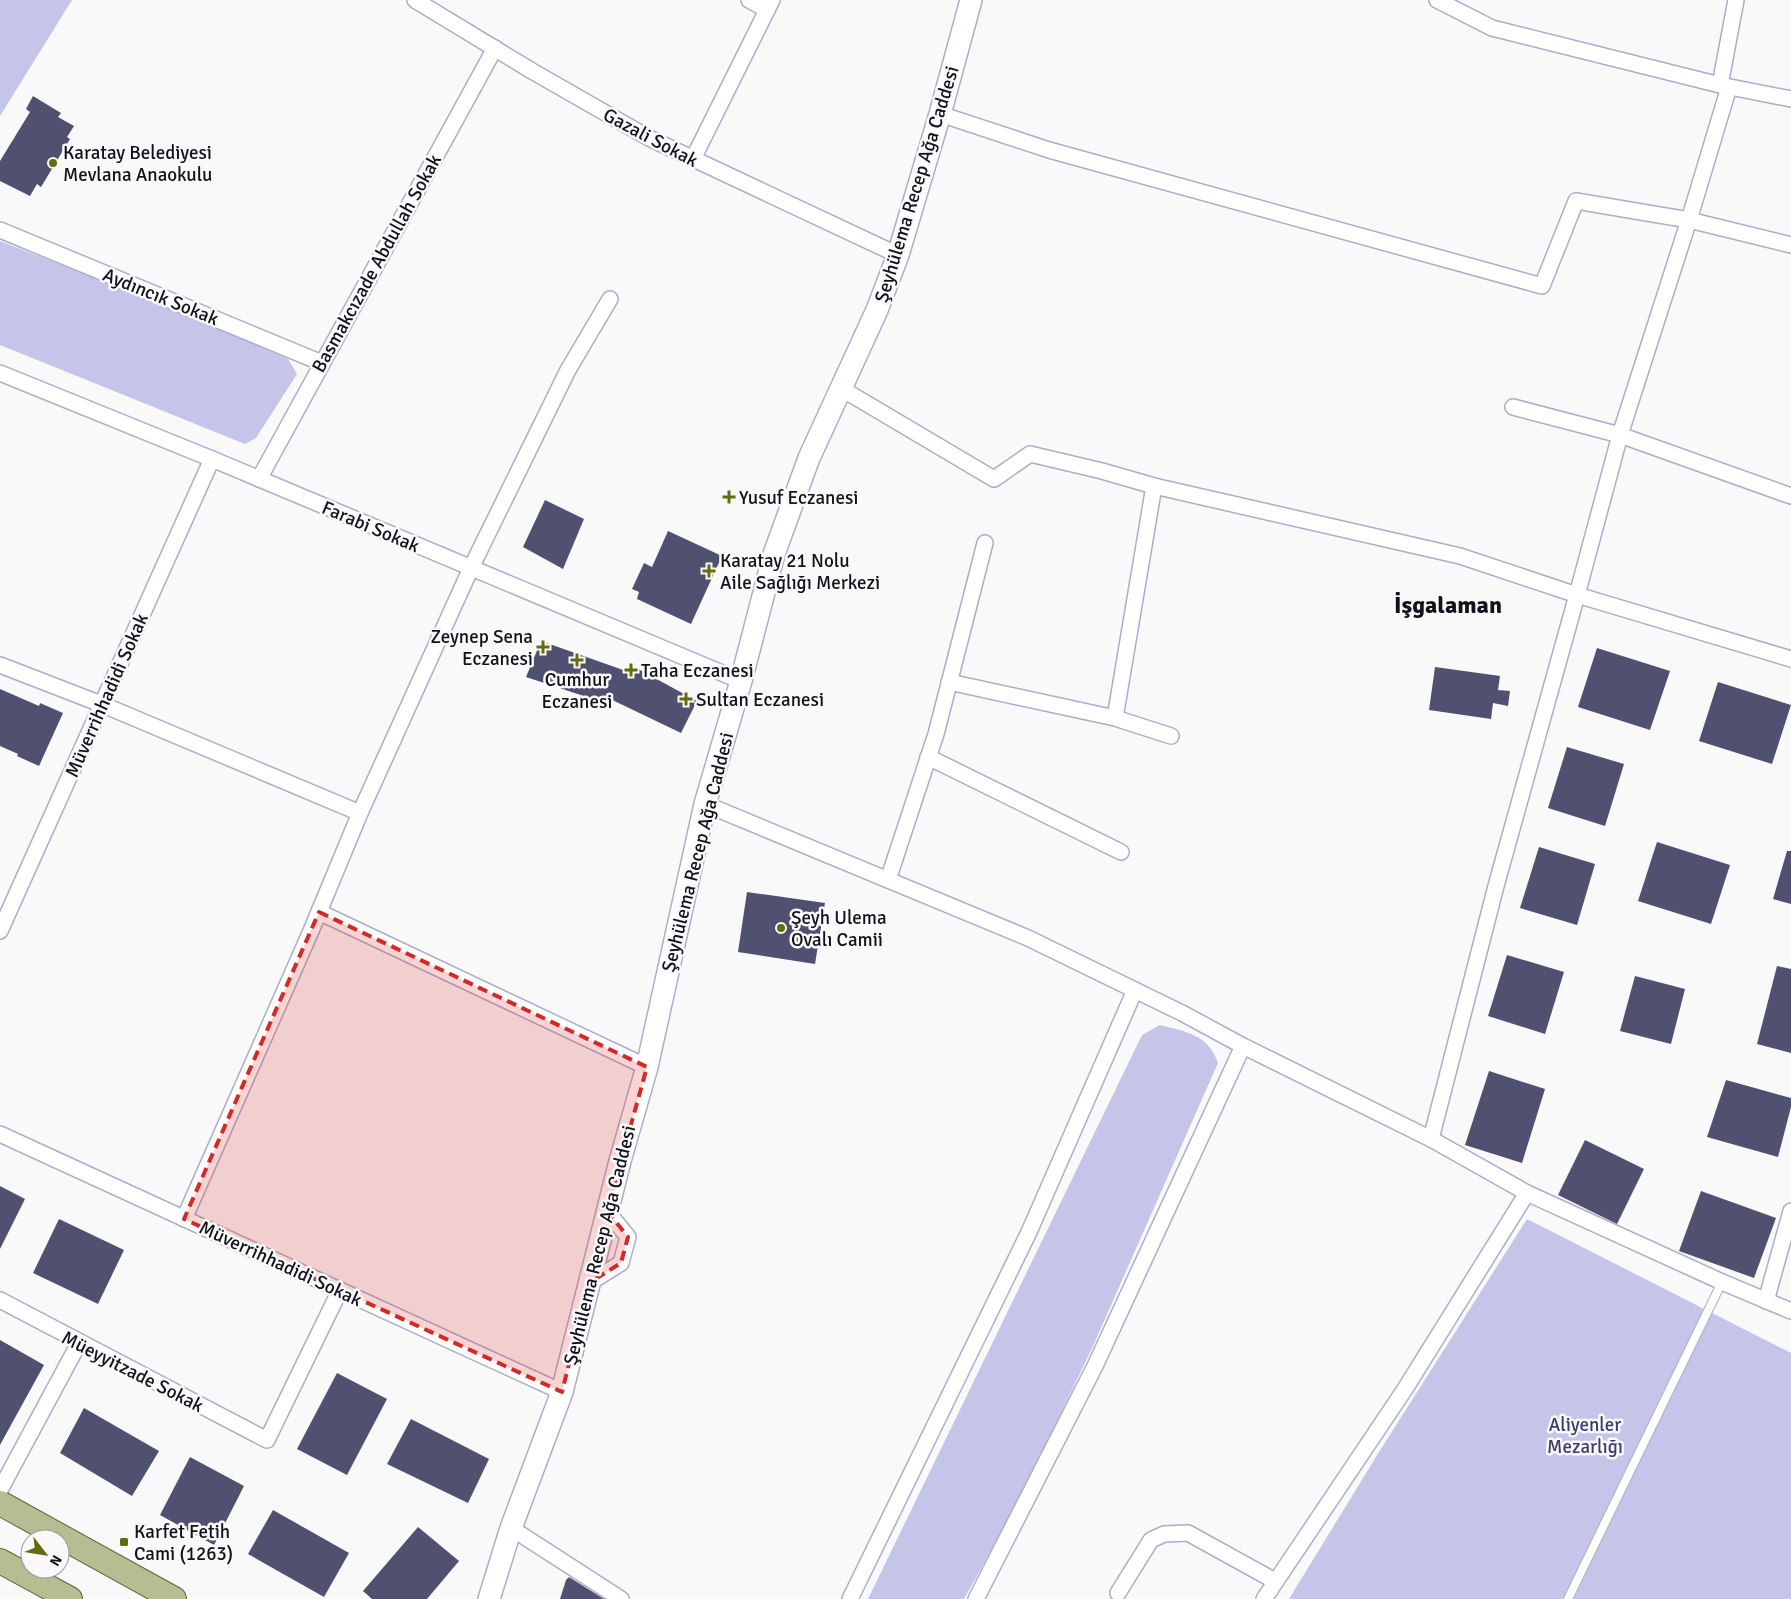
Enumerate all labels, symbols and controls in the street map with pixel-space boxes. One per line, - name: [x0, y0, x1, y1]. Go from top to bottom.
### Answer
- street label: Şeyhülema Recep Ağa Caddesi: [870, 63, 964, 305]
- street label: Gazali Sokak: [599, 103, 702, 173]
- place label: Karatay Belediyesi Mevlana Anaokulu: [63, 141, 212, 187]
- street label: Basmakcızade Abdullah Sokak: [307, 150, 447, 377]
- marker: Karatay Belediyesi Mevlana Anaokulu: [47, 157, 59, 169]
- street label: Aydıncık Sokak: [99, 263, 222, 331]
- place label: Yusuf Eczanesi: [739, 486, 858, 510]
- marker: Yusuf Eczanesi: [723, 491, 735, 503]
- street label: Farabi Sokak: [318, 496, 424, 558]
- place label: Karatay 21 Nolu Aile Sağlığı Merkezi: [720, 549, 880, 595]
- marker: Karatay 21 Nolu Aile Sağlığı Merkezi: [702, 564, 716, 578]
- district label: İşgalaman: [1394, 590, 1502, 620]
- street label: Müverrihhadidi Sokak: [60, 609, 154, 781]
- place label: Zeynep Sena Eczanesi: [430, 625, 533, 671]
- marker: Zeynep Sena Eczanesi: [537, 641, 549, 653]
- marker: Cumhur Eczanesi: [571, 654, 583, 666]
- place label: Taha Eczanesi: [641, 659, 754, 683]
- marker: Taha Eczanesi: [625, 664, 637, 676]
- place label: Cumhur Eczanesi: [542, 668, 613, 714]
- place label: Sultan Eczanesi: [696, 688, 824, 712]
- marker: Sultan Eczanesi: [680, 693, 692, 705]
- street label: Şeyhülema Recep Ağa Caddesi: [657, 730, 739, 974]
- place label: Şeyh Ulema Ovalı Camii: [791, 906, 887, 952]
- marker: Şeyh Ulema Ovalı Camii: [775, 922, 787, 934]
- street label: Şeyhülema Recep Ağa Caddesi: [559, 1123, 641, 1367]
- street label: Müverrihhadidi Sokak: [195, 1216, 366, 1312]
- street label: Müeyyitzade Sokak: [58, 1326, 208, 1418]
- park label: Aliyenler Mezarlığı: [1547, 1413, 1623, 1459]
- place label: Karfet Fetih Cami (1263): [134, 1520, 233, 1566]
- north arrow: [20, 1529, 70, 1579]
- marker: Karfet Fetih Cami (1263): [118, 1536, 130, 1548]
- text: N: [46, 1552, 66, 1569]

